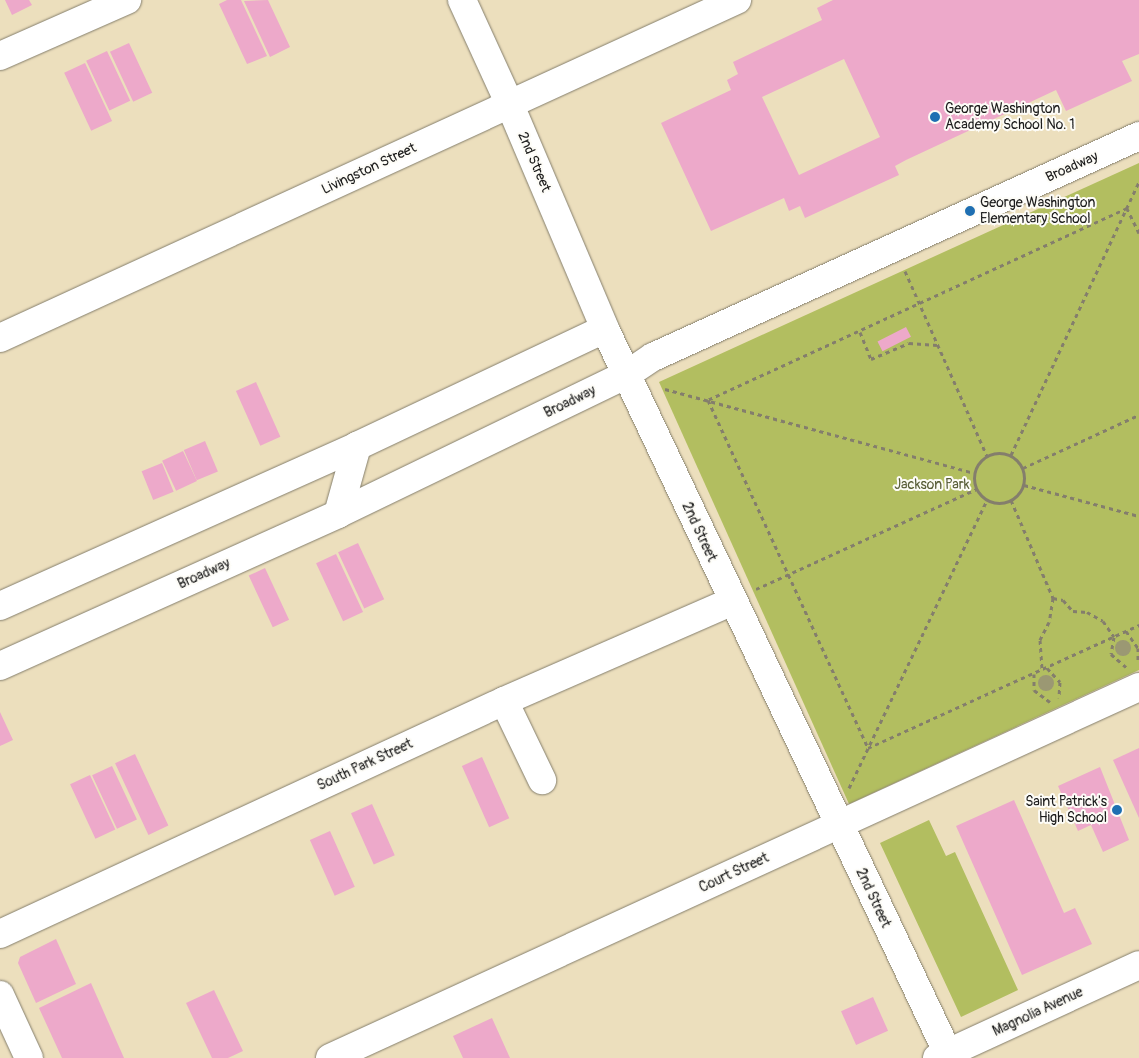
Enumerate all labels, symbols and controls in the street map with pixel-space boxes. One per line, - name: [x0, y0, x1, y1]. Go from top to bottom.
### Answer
- place label: George Washington Academy School No. 1: [945, 101, 1075, 134]
- marker: George Washington Academy School No. 1: [929, 111, 941, 123]
- street label: 2nd Street: [514, 129, 554, 195]
- street label: Livingston Street: [319, 140, 419, 198]
- street label: Broadway: [1043, 148, 1101, 186]
- place label: George Washington Elementary School: [980, 195, 1095, 228]
- marker: George Washington Elementary School: [964, 205, 976, 217]
- street label: Broadway: [541, 382, 599, 422]
- park label: Jackson Park: [894, 477, 970, 493]
- street label: 2nd Street: [678, 500, 720, 564]
- street label: Broadway: [175, 555, 233, 593]
- street label: South Park Street: [315, 736, 415, 794]
- place label: Saint Patrick's High School: [1025, 794, 1107, 826]
- marker: Saint Patrick's High School: [1111, 804, 1123, 816]
- street label: Court Street: [697, 850, 771, 896]
- street label: 2nd Street: [852, 866, 894, 930]
- street label: Magnolia Avenue: [990, 984, 1086, 1040]

